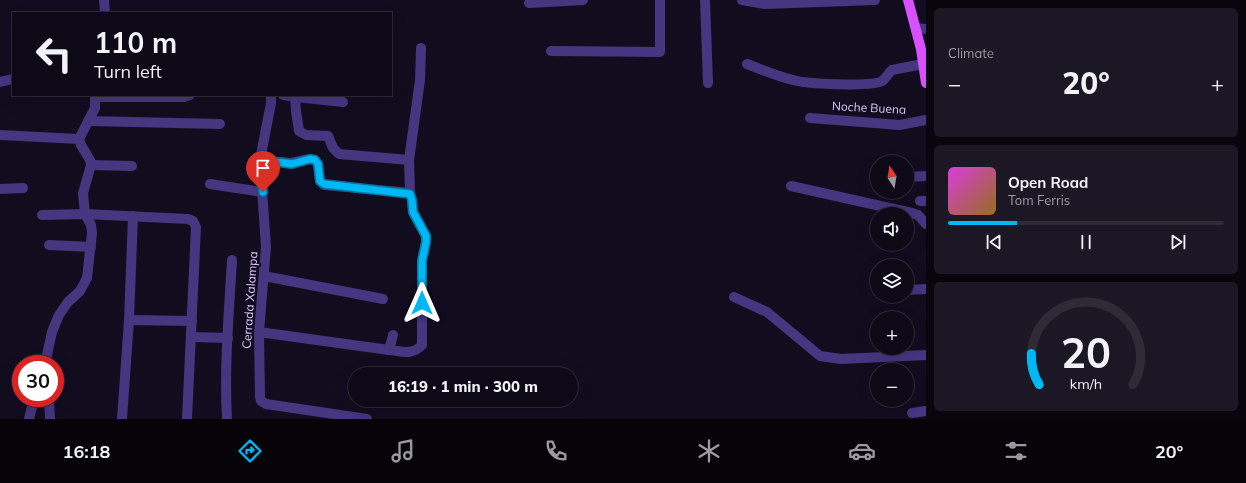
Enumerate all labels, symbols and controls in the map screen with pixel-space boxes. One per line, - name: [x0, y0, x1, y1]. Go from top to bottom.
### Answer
- text: 110 m: [94, 25, 177, 60]
- icon: left: [28, 28, 80, 80]
- text: Climate: [948, 45, 994, 61]
- text: Turn left: [94, 60, 162, 83]
- text: 20°: [1062, 64, 1110, 102]
- text: −: [948, 70, 961, 98]
- text: +: [1211, 70, 1224, 98]
- street label: Noche Buena: [832, 98, 907, 117]
- pin: [246, 151, 280, 192]
- north arrow: [870, 155, 914, 199]
- map controls: [870, 155, 914, 407]
- icon: arrive: [252, 157, 274, 179]
- text: Open Road: [1008, 173, 1088, 192]
- text: Tom Ferris: [1008, 192, 1070, 208]
- button: sound: [870, 207, 914, 251]
- icon: previous: [983, 231, 1005, 253]
- icon: pause: [1075, 231, 1097, 253]
- icon: next: [1167, 231, 1189, 253]
- street label: Cerrada Xalampa: [239, 251, 260, 349]
- button: layers: [870, 259, 914, 303]
- position arrow: [401, 282, 443, 324]
- button: +: [870, 311, 914, 355]
- text: 20: [1061, 325, 1111, 377]
- speed limit sign: 30: [12, 355, 64, 407]
- button: −: [870, 363, 914, 407]
- text: km/h: [1070, 374, 1102, 392]
- text: 16:19 · 1 min · 300 m: [388, 377, 538, 396]
- icon: directions: [236, 437, 264, 465]
- icon: music: [389, 437, 417, 465]
- icon: phone: [542, 437, 570, 465]
- icon: climate: [695, 437, 723, 465]
- icon: car: [848, 437, 876, 465]
- icon: filters: [1002, 437, 1030, 465]
- text: 16:18: [63, 440, 110, 463]
- text: 20°: [1155, 440, 1183, 463]

